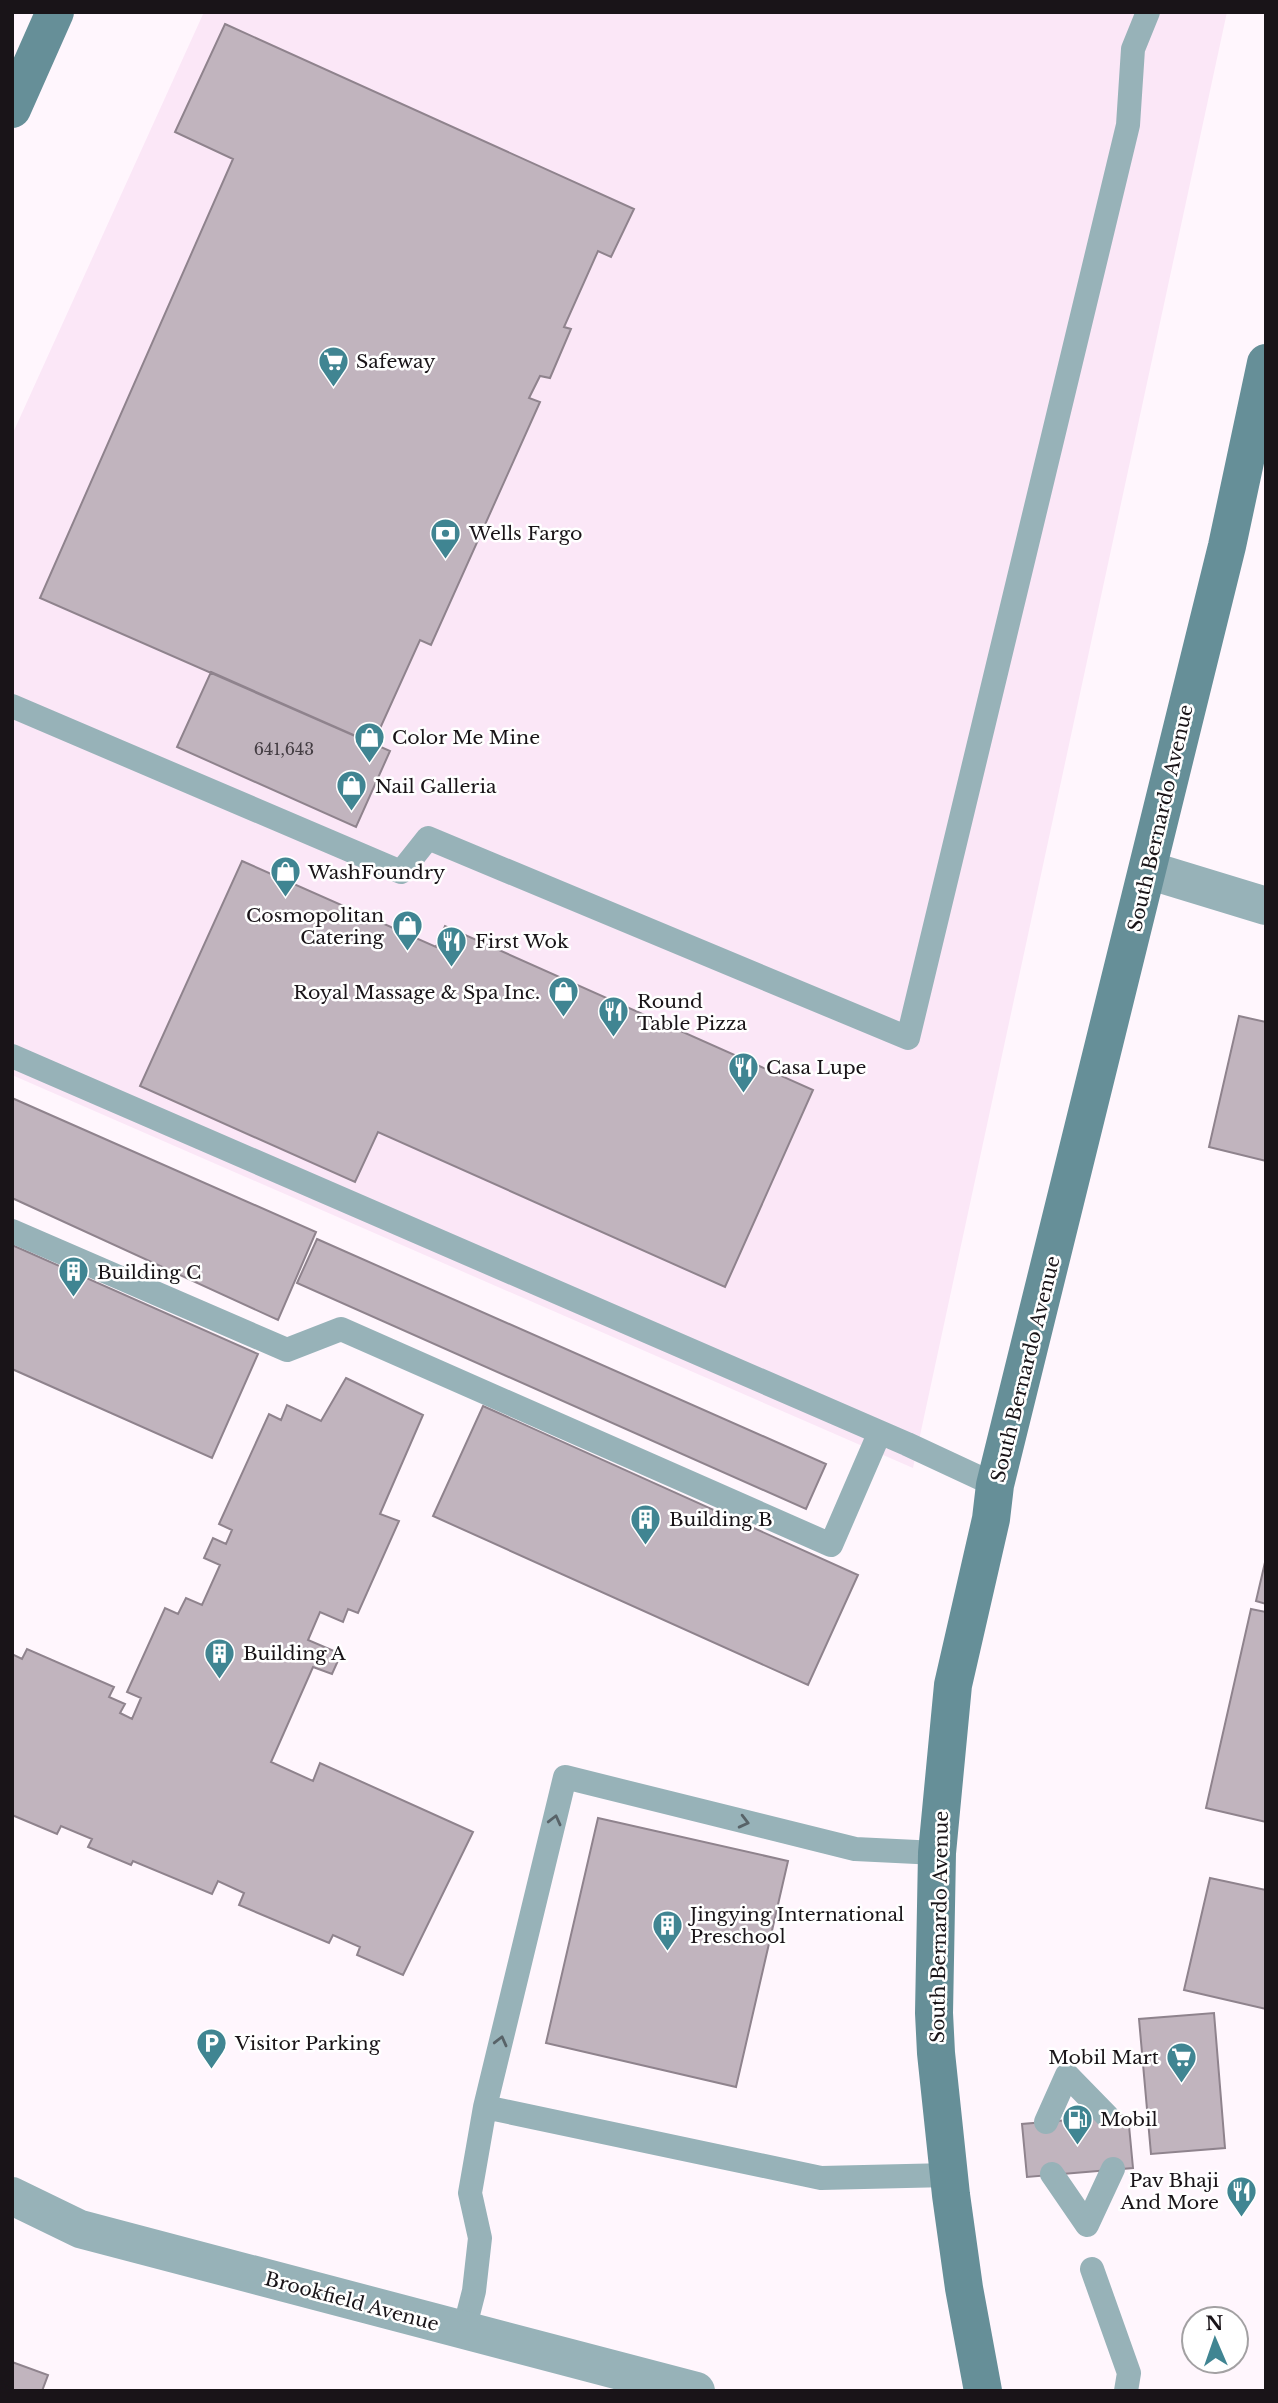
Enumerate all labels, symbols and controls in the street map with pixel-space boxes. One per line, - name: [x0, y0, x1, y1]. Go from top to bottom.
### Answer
- supermarket icon: Safeway: [316, 344, 350, 388]
- place label: Safeway: [356, 350, 435, 373]
- bank icon: Wells Fargo: [429, 516, 463, 560]
- place label: Wells Fargo: [468, 522, 583, 545]
- street label: South Bernardo Avenue: [1123, 702, 1198, 934]
- shop icon: Color Me Mine: [352, 720, 386, 764]
- place label: Color Me Mine: [392, 726, 540, 749]
- house number: 641,643: [254, 739, 314, 759]
- shop icon: Nail Galleria: [335, 769, 369, 813]
- place label: Nail Galleria: [375, 775, 497, 798]
- shop icon: WashFoundry: [268, 855, 302, 899]
- place label: WashFoundry: [307, 861, 445, 884]
- place label: Cosmopolitan Catering: [246, 904, 385, 949]
- shop icon: Cosmopolitan Catering: [390, 909, 424, 953]
- restaurant icon: First Wok: [435, 924, 469, 968]
- place label: First Wok: [475, 930, 569, 953]
- shop icon: Royal Massage & Spa Inc.: [546, 975, 580, 1019]
- place label: Royal Massage & Spa Inc.: [293, 981, 540, 1004]
- place label: Round Table Pizza: [637, 990, 747, 1035]
- restaurant icon: Round Table Pizza: [597, 995, 631, 1039]
- restaurant icon: Casa Lupe: [726, 1050, 760, 1094]
- place label: Casa Lupe: [766, 1056, 867, 1079]
- street label: South Bernardo Avenue: [986, 1254, 1065, 1485]
- building icon: Building C: [57, 1255, 91, 1299]
- place label: Building C: [97, 1261, 201, 1284]
- building icon: Building B: [629, 1502, 663, 1546]
- place label: Building B: [669, 1508, 772, 1531]
- building icon: Building A: [203, 1636, 237, 1680]
- place label: Building A: [243, 1642, 346, 1665]
- street label: South Bernardo Avenue: [926, 1811, 953, 2043]
- one-way arrow: [547, 1814, 561, 1826]
- one-way arrow: [737, 1814, 749, 1828]
- place label: Jingying International Preschool: [687, 1903, 904, 1948]
- building icon: Jingying International Preschool: [650, 1908, 684, 1952]
- parking icon: Visitor Parking: [195, 2026, 229, 2070]
- place label: Visitor Parking: [234, 2032, 381, 2055]
- one-way arrow: [493, 2035, 507, 2047]
- supermarket icon: Mobil Mart: [1165, 2040, 1199, 2084]
- place label: Mobil Mart: [1048, 2046, 1160, 2069]
- fuel station icon: Mobil: [1060, 2102, 1094, 2146]
- place label: Mobil: [1100, 2108, 1158, 2131]
- place label: Pav Bhaji And More: [1120, 2169, 1220, 2214]
- restaurant icon: Pav Bhaji And More: [1225, 2174, 1259, 2218]
- street label: Brookfield Avenue: [262, 2267, 441, 2336]
- north arrow: [1180, 2305, 1250, 2375]
- text: N: [1205, 2312, 1224, 2335]

